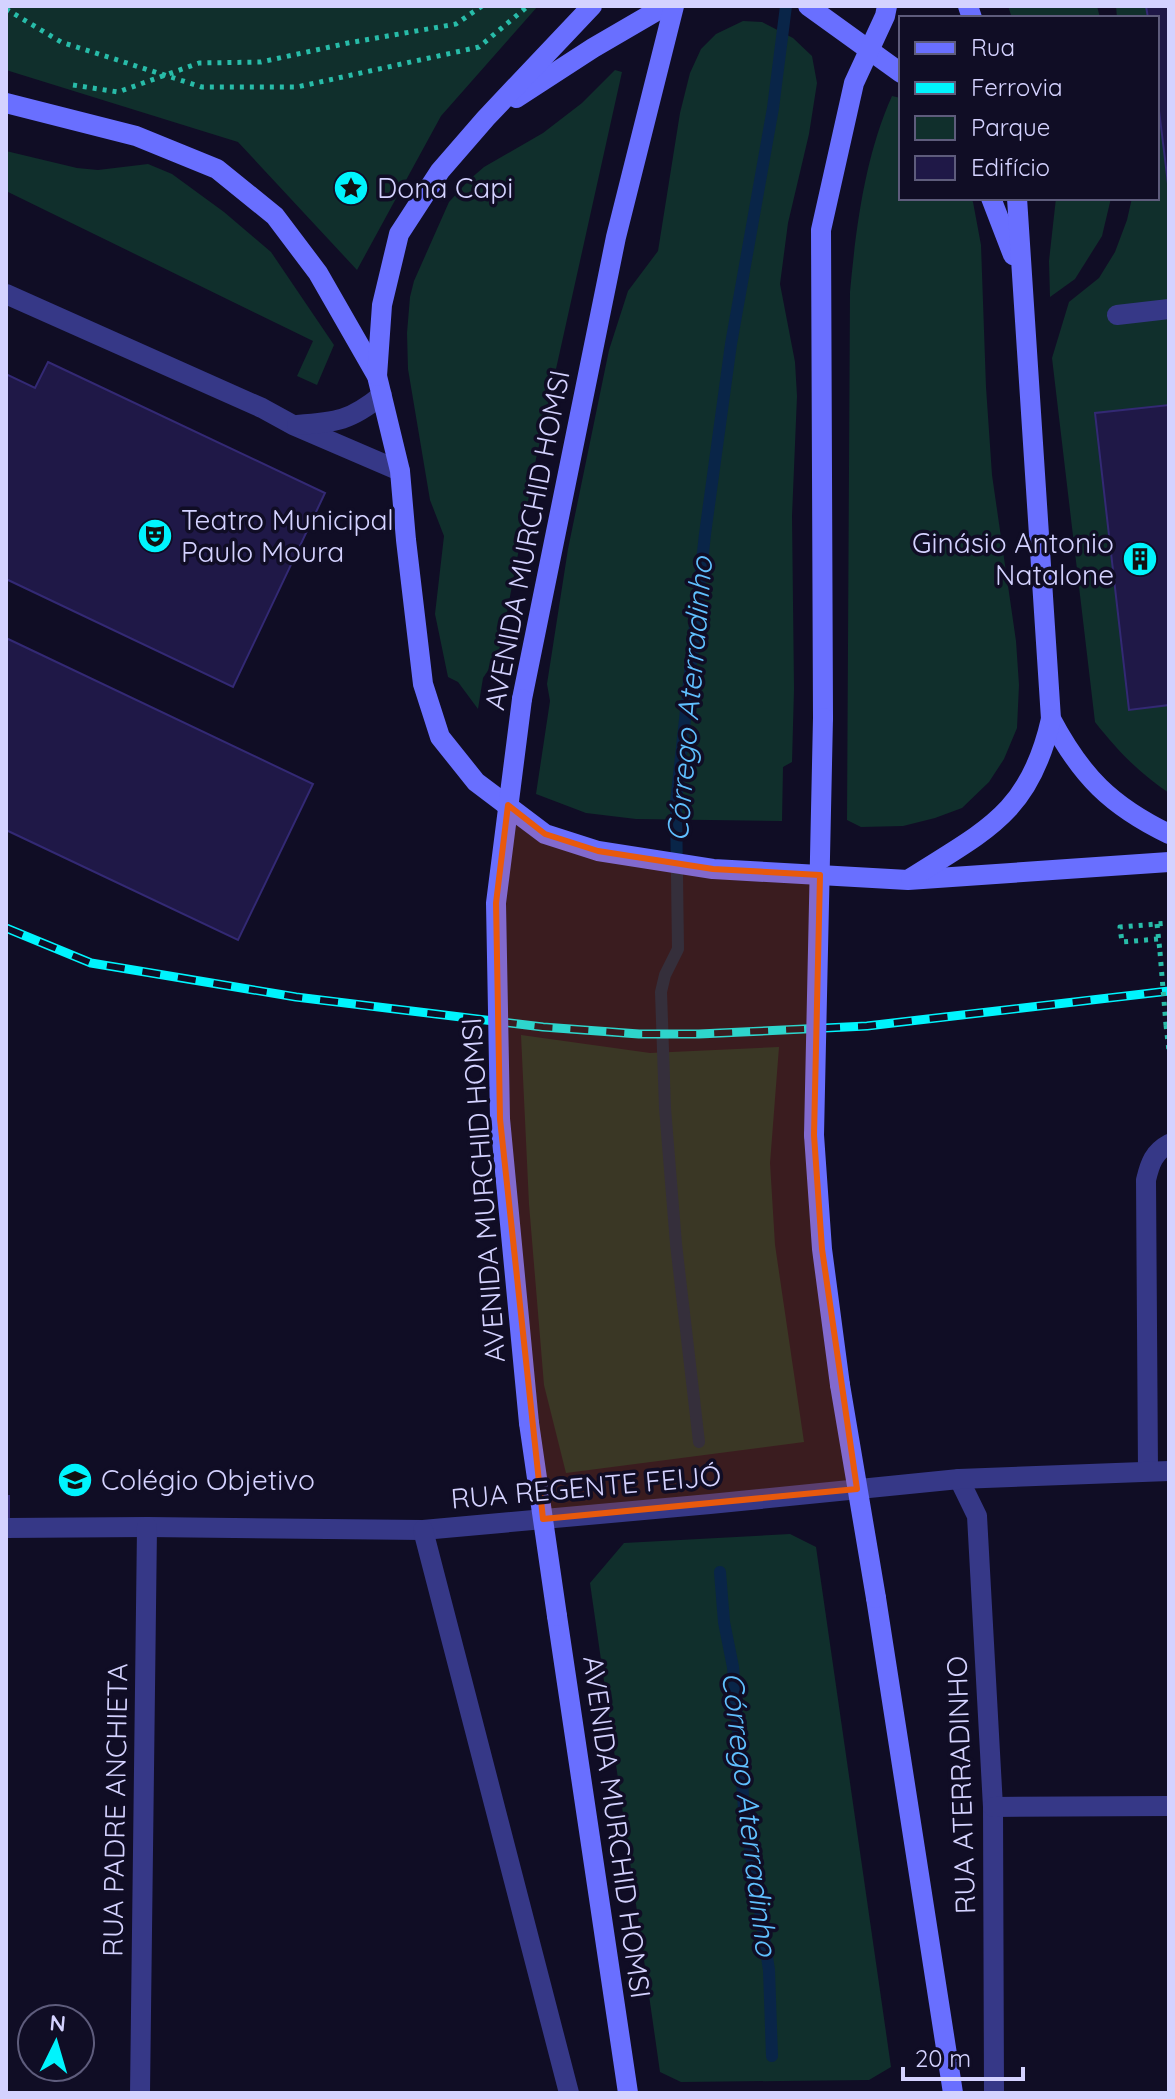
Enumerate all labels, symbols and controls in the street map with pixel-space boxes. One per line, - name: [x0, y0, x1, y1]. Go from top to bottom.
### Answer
- legend: [899, 16, 1159, 200]
- text: Rua: [971, 32, 1015, 62]
- text: Ferrovia: [971, 72, 1063, 102]
- text: Parque: [971, 112, 1050, 142]
- text: Edifício: [971, 152, 1050, 182]
- place icon: Dona Capi: [332, 169, 370, 207]
- place label: Dona Capi: [377, 170, 513, 205]
- street label: AVENIDA MURCHID HOMSI: [476, 367, 577, 713]
- place label: Teatro Municipal Paulo Moura: [181, 502, 394, 569]
- theatre icon: Teatro Municipal Paulo Moura: [136, 517, 174, 555]
- place label: Ginásio Antonio Natalone: [912, 525, 1114, 592]
- building icon: Ginásio Antonio Natalone: [1121, 540, 1159, 578]
- water label: Córrego Aterradinho: [658, 553, 721, 843]
- street label: AVENIDA MURCHID HOMSI: [453, 1016, 512, 1364]
- street label: RUA REGENTE FEIJÓ: [449, 1457, 723, 1516]
- school or university icon: Colégio Objetivo: [56, 1461, 94, 1499]
- place label: Colégio Objetivo: [101, 1462, 315, 1497]
- street label: AVENIDA MURCHID HOMSI: [576, 1653, 659, 2000]
- street label: RUA ATERRADINHO: [939, 1655, 982, 1915]
- street label: RUA PADRE ANCHIETA: [94, 1663, 135, 1957]
- water label: Córrego Aterradinho: [714, 1670, 786, 1960]
- north arrow: [16, 2003, 96, 2083]
- text: N: [48, 2008, 67, 2038]
- scale bar: [903, 2031, 1023, 2081]
- text: 20 m: [915, 2043, 971, 2073]

